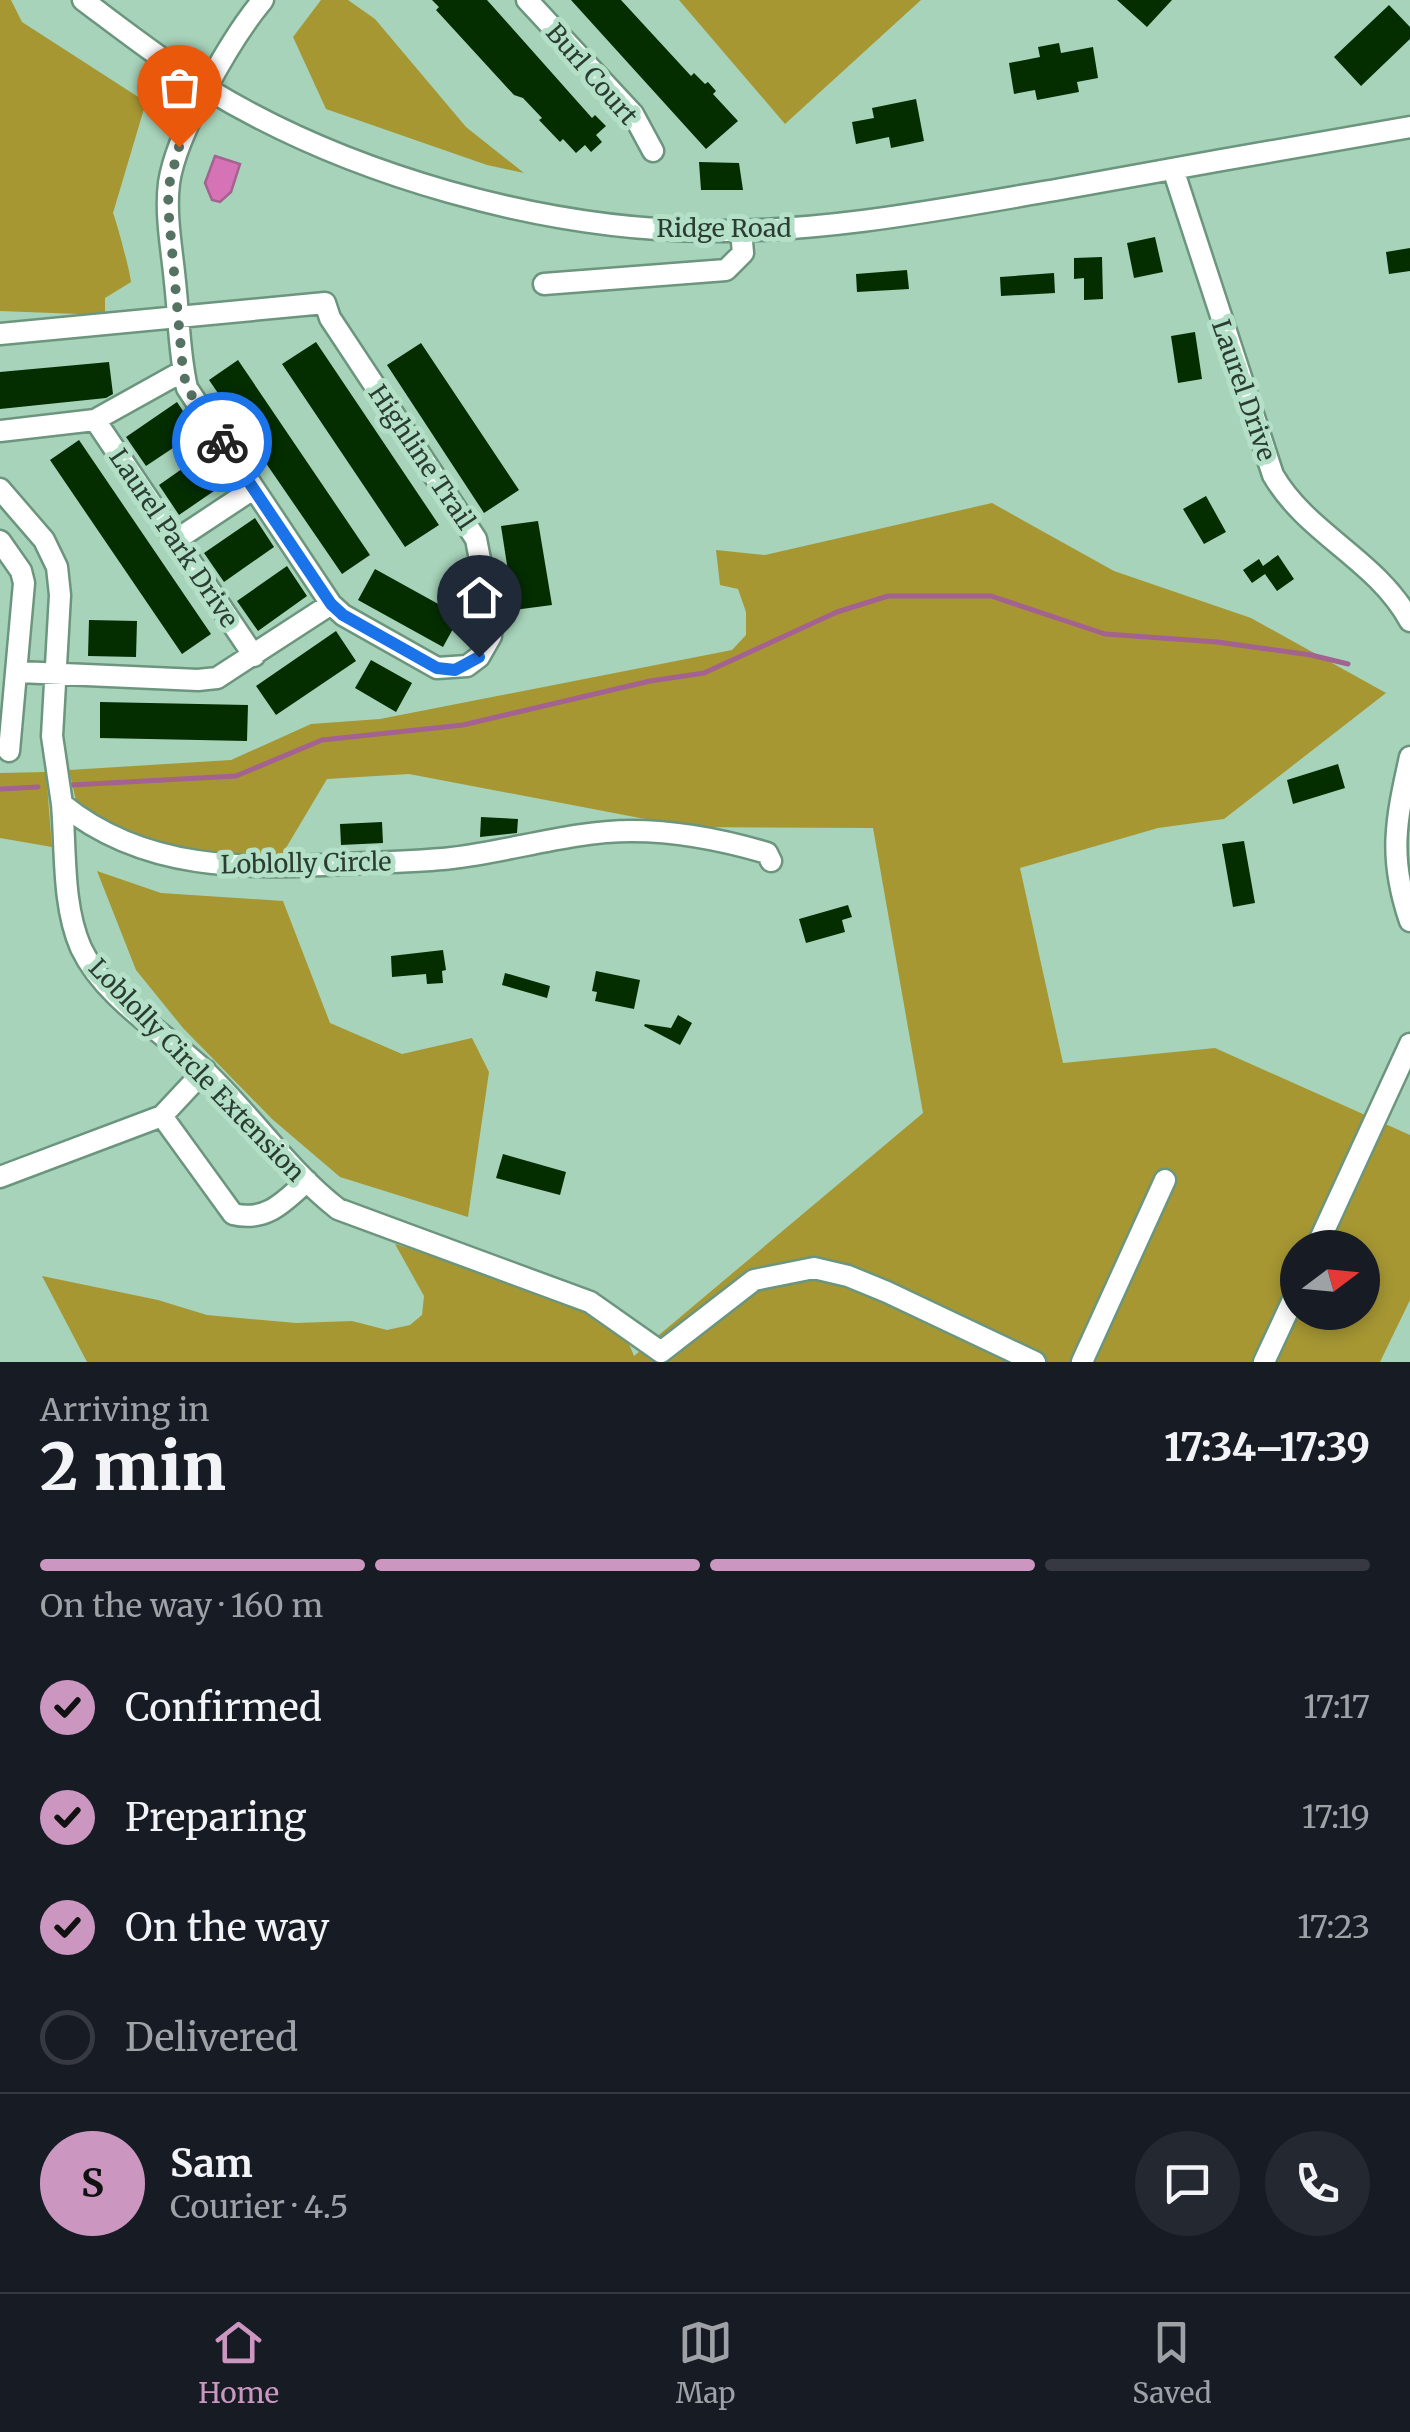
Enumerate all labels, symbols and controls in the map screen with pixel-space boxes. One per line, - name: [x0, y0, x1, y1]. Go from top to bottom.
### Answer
- street label: Burl Court: [539, 17, 645, 131]
- pin: [137, 45, 222, 148]
- icon: bag: [152, 60, 207, 115]
- street label: Ridge Road: [656, 212, 792, 244]
- street label: Laurel Drive: [1205, 315, 1283, 465]
- street label: Highline Trail: [362, 378, 482, 536]
- courier: [172, 392, 272, 492]
- icon: bike: [195, 415, 250, 470]
- street label: Laurel Park Drive: [102, 443, 246, 633]
- pin: [437, 555, 522, 658]
- icon: home: [452, 570, 507, 625]
- street label: Loblolly Circle: [220, 846, 392, 880]
- street label: Loblolly Circle Extension: [82, 952, 312, 1188]
- north arrow: [1280, 1230, 1380, 1330]
- map controls: [1280, 1230, 1380, 1330]
- text: Arriving in: [40, 1390, 209, 1430]
- text: 17:34–17:39: [1164, 1424, 1370, 1471]
- text: 2 min: [40, 1426, 226, 1508]
- text: On the way · 160 m: [40, 1586, 323, 1626]
- icon: check: [40, 1680, 95, 1735]
- text: Confirmed: [125, 1684, 322, 1731]
- text: 17:17: [1303, 1687, 1370, 1727]
- icon: check: [40, 1790, 95, 1845]
- text: Preparing: [125, 1794, 307, 1841]
- text: 17:19: [1302, 1797, 1370, 1837]
- icon: check: [40, 1900, 95, 1955]
- text: On the way: [125, 1904, 329, 1951]
- text: 17:23: [1297, 1907, 1370, 1947]
- text: Delivered: [125, 2014, 298, 2061]
- button: chat: [1135, 2131, 1240, 2236]
- button: phone: [1265, 2131, 1370, 2236]
- text: Sam: [170, 2140, 253, 2187]
- text: S: [81, 2160, 104, 2207]
- text: Courier · 4.5: [170, 2187, 348, 2227]
- tab: Home: [198, 2315, 279, 2411]
- tab: Map: [676, 2315, 736, 2411]
- tab: Saved: [1132, 2315, 1212, 2411]

